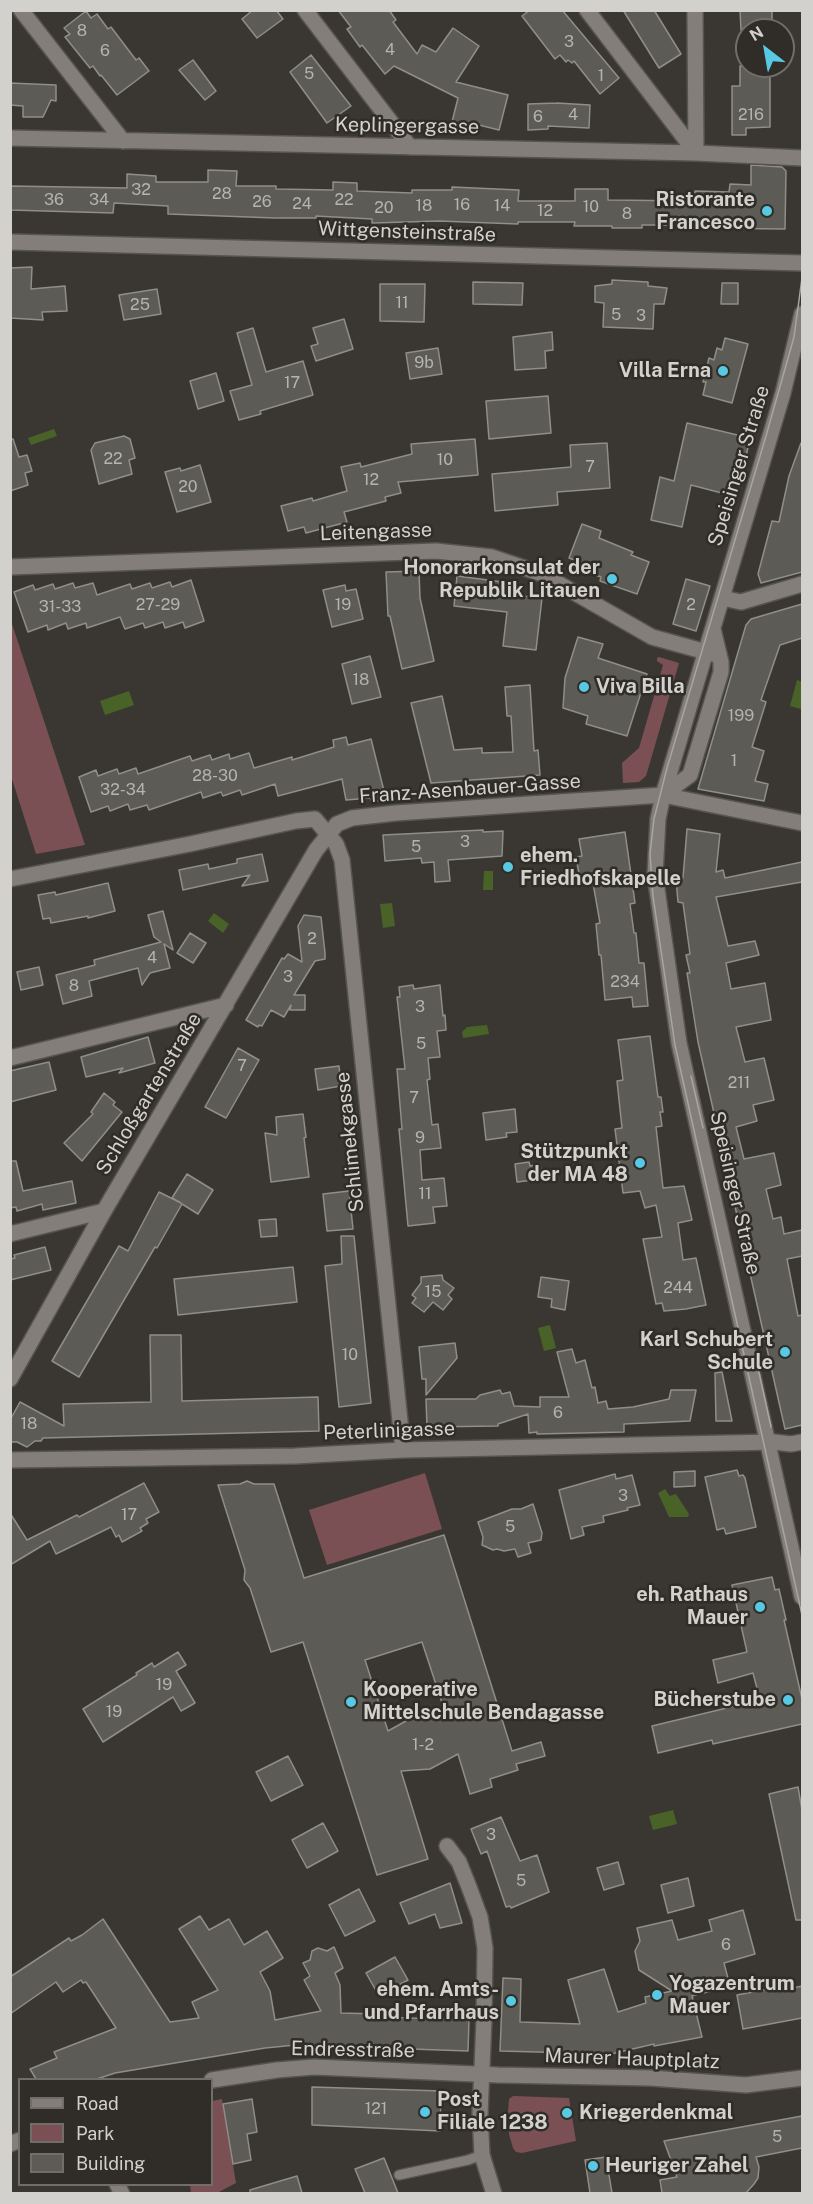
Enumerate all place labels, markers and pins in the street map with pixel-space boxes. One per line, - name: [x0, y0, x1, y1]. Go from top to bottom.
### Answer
- place label: Ristorante Francesco: [655, 188, 755, 235]
- marker: Ristorante Francesco: [760, 204, 774, 218]
- place label: Villa Erna: [619, 359, 711, 383]
- marker: Villa Erna: [716, 364, 730, 378]
- place label: Honorarkonsulat der Republik Litauen: [403, 556, 600, 603]
- marker: Honorarkonsulat der Republik Litauen: [605, 572, 619, 586]
- place label: Viva Billa: [596, 675, 684, 699]
- marker: Viva Billa: [577, 680, 591, 694]
- place label: ehem. Friedhofskapelle: [520, 844, 681, 891]
- marker: ehem. Friedhofskapelle: [501, 860, 515, 874]
- place label: Stützpunkt der MA 48: [520, 1140, 628, 1187]
- marker: Stützpunkt der MA 48: [633, 1156, 647, 1170]
- place label: Karl Schubert Schule: [640, 1328, 773, 1375]
- marker: Karl Schubert Schule: [778, 1345, 792, 1359]
- place label: eh. Rathaus Mauer: [636, 1583, 748, 1630]
- marker: eh. Rathaus Mauer: [753, 1600, 767, 1614]
- place label: Kooperative Mittelschule Bendagasse: [363, 1678, 604, 1725]
- place label: Bücherstube: [654, 1688, 776, 1712]
- marker: Bücherstube: [781, 1693, 795, 1707]
- marker: Kooperative Mittelschule Bendagasse: [344, 1695, 358, 1709]
- place label: Yogazentrum Mauer: [669, 1972, 795, 2019]
- place label: ehem. Amts- und Pfarrhaus: [364, 1978, 499, 2025]
- marker: Yogazentrum Mauer: [650, 1988, 664, 2002]
- marker: ehem. Amts- und Pfarrhaus: [504, 1994, 518, 2008]
- place label: Post Filiale 1238: [437, 2088, 548, 2135]
- place label: Kriegerdenkmal: [579, 2101, 733, 2125]
- marker: Post Filiale 1238: [418, 2105, 432, 2119]
- marker: Kriegerdenkmal: [560, 2106, 574, 2120]
- place label: Heuriger Zahel: [605, 2154, 749, 2178]
- marker: Heuriger Zahel: [586, 2159, 600, 2173]

